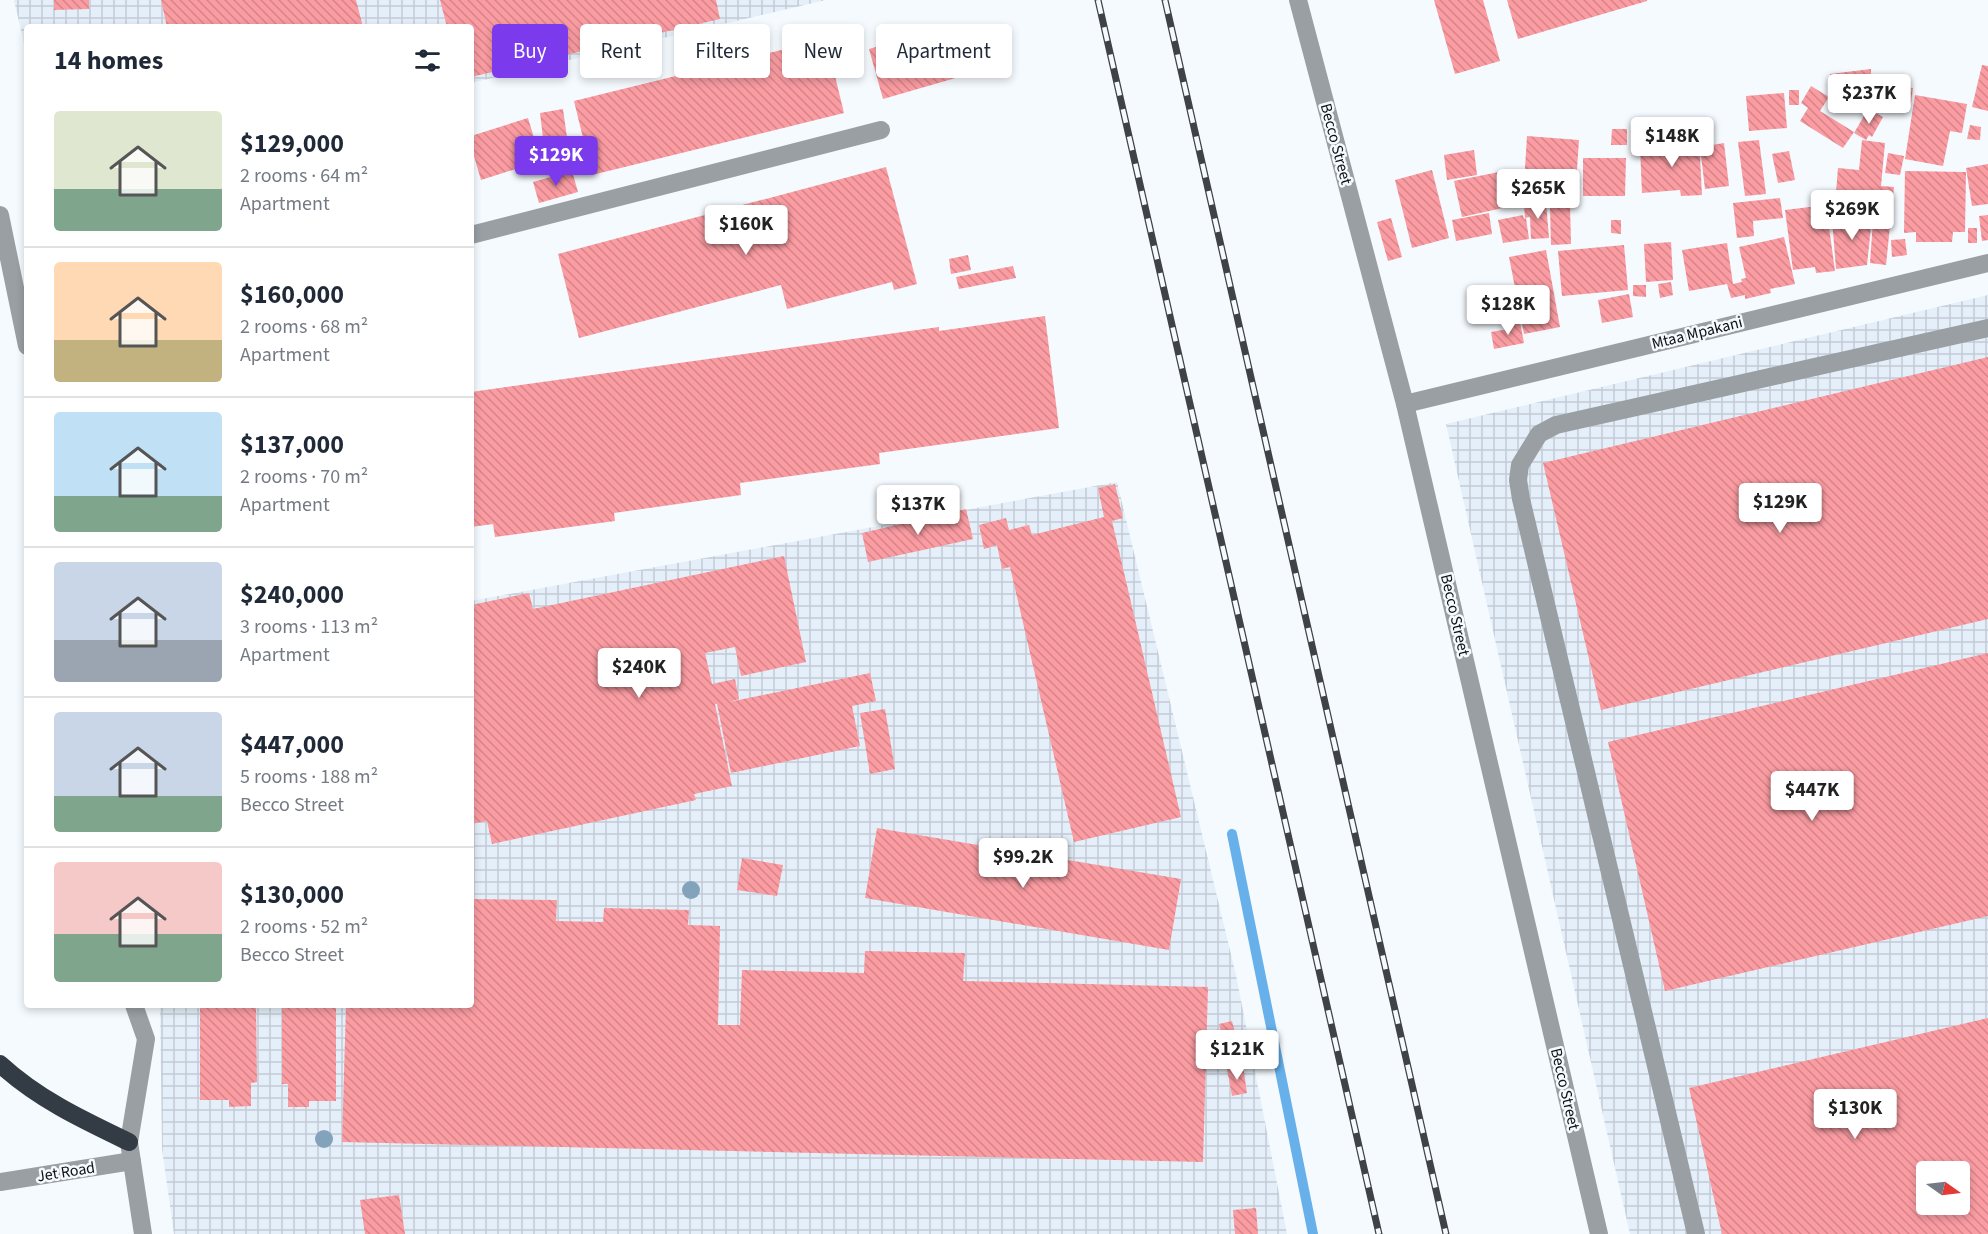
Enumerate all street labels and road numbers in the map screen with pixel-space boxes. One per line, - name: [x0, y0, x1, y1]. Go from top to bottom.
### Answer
- street label: Becco Street: [1315, 101, 1358, 188]
- street label: Mtaa Mpakani: [1649, 311, 1745, 355]
- street label: Becco Street: [1435, 572, 1475, 659]
- street label: Becco Street: [1545, 1046, 1585, 1133]
- street label: Jet Road: [35, 1157, 97, 1187]

